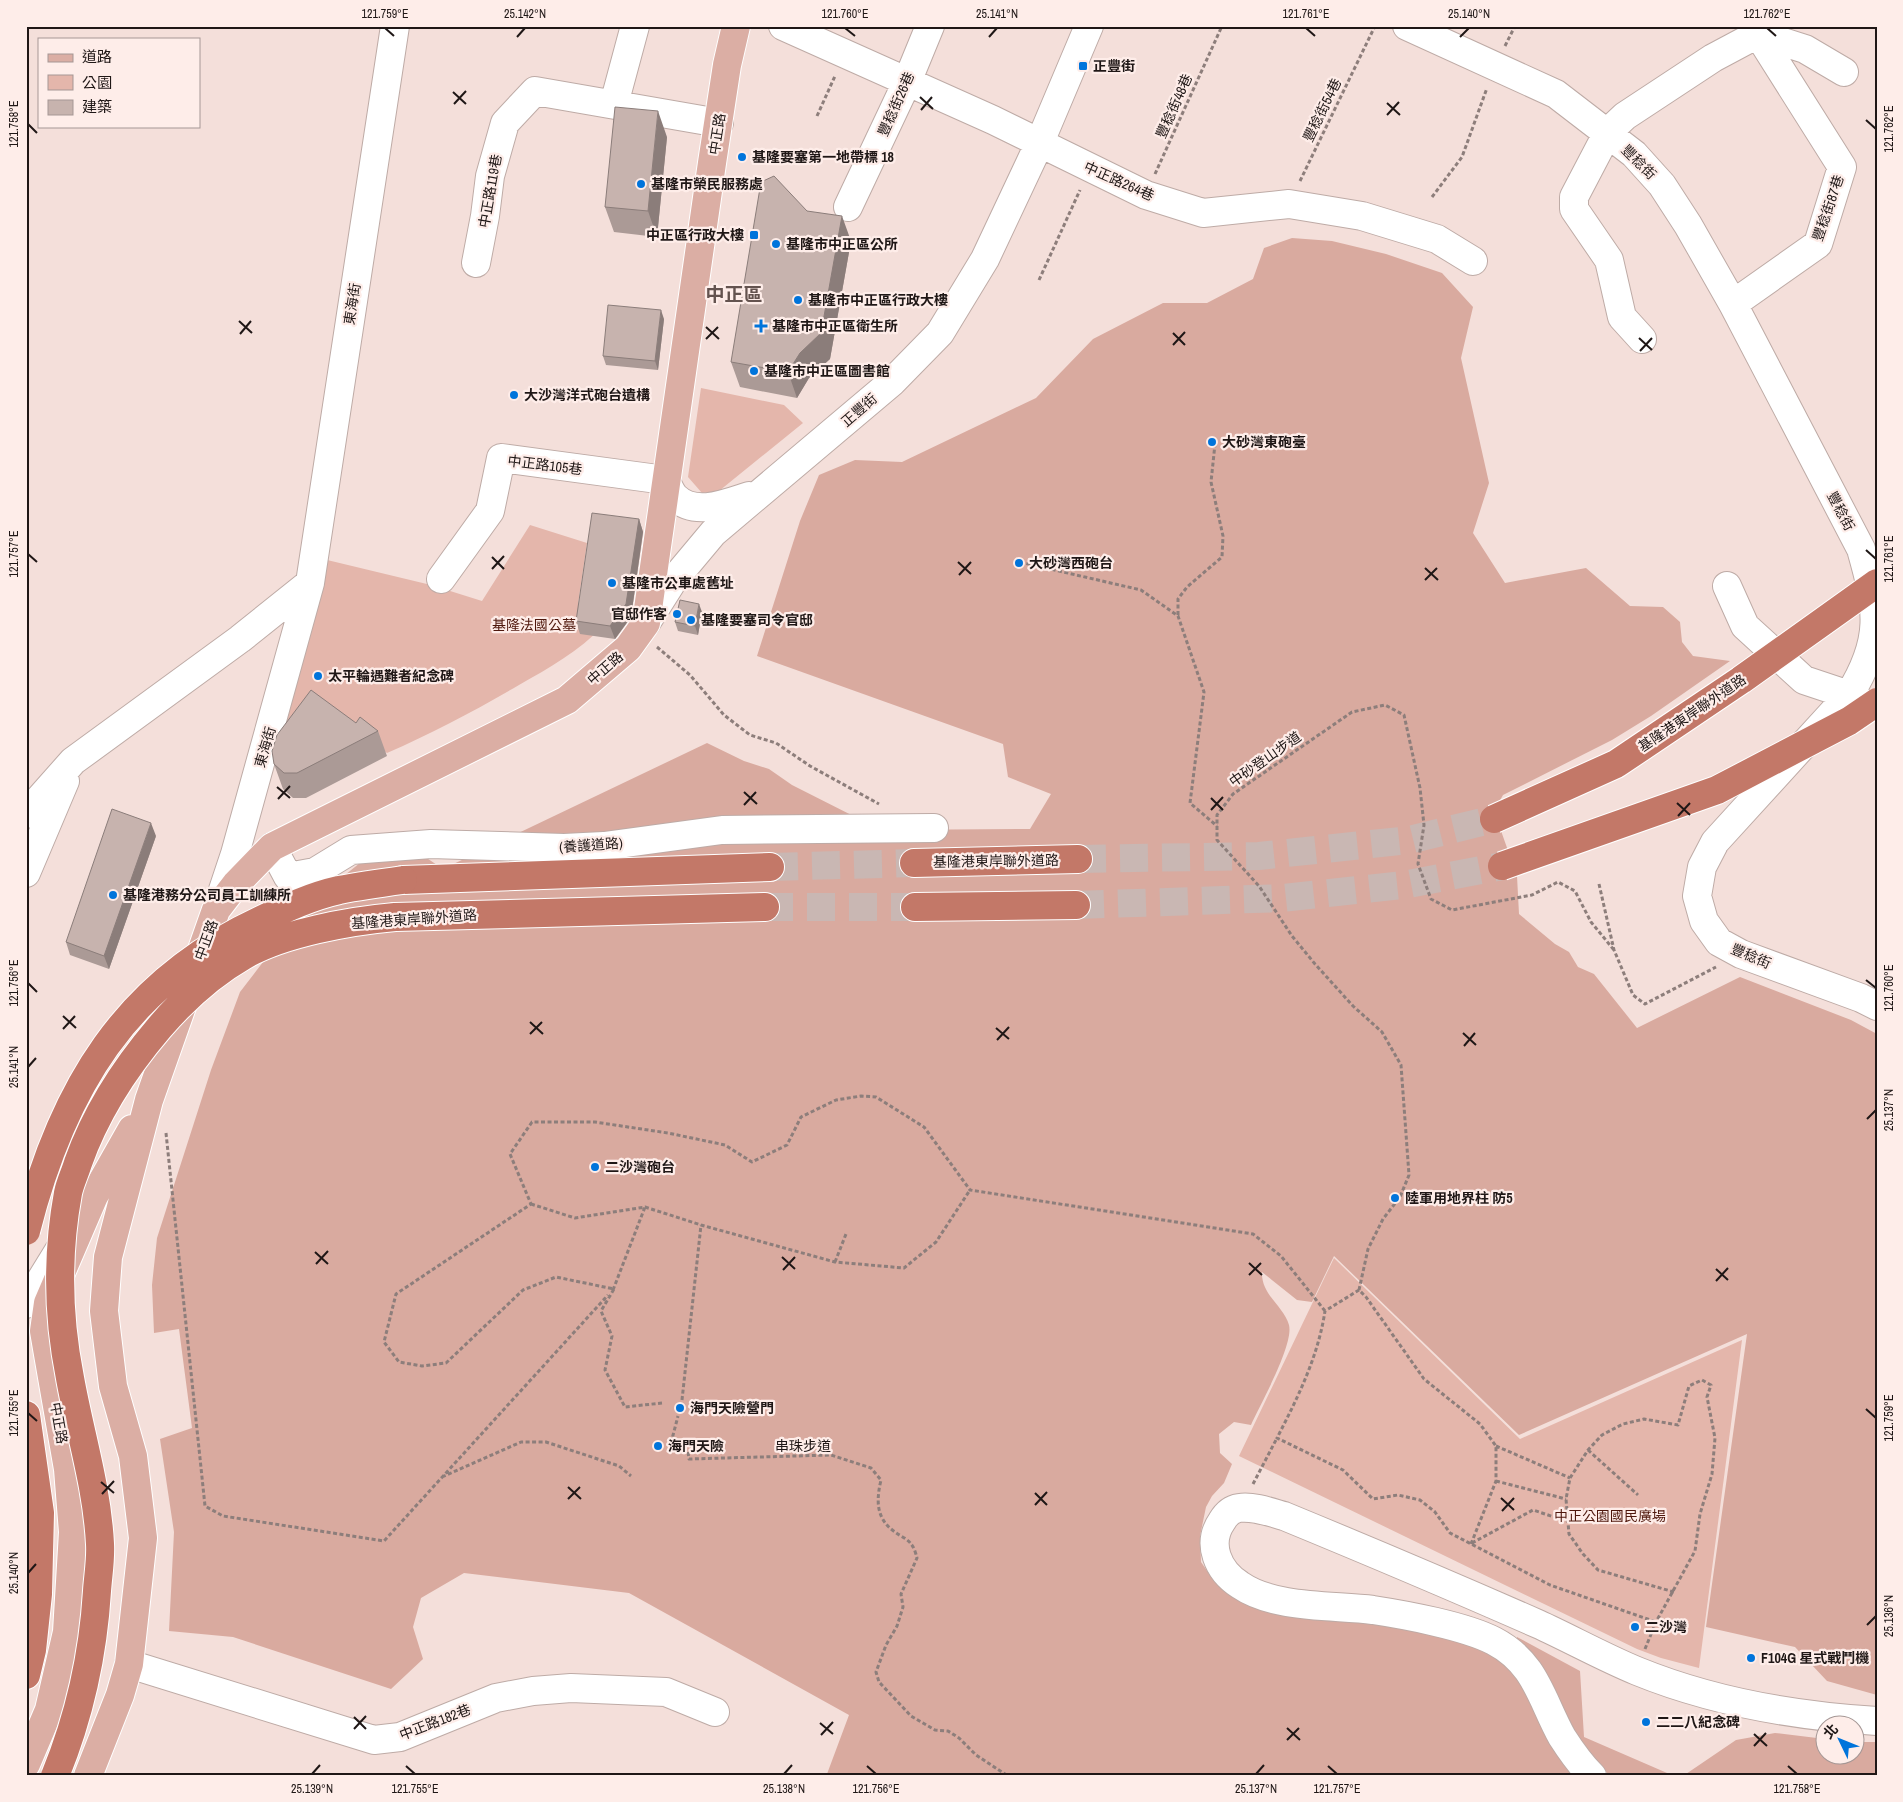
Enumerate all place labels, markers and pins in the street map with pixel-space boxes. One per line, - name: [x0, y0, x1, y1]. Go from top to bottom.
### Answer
- place label: 正豐街: [1093, 57, 1135, 75]
- marker: 正豐街: [1077, 60, 1089, 72]
- place label: 基隆要塞第一地帶標 18: [752, 148, 894, 166]
- marker: 基隆要塞第一地帶標 18: [736, 151, 748, 163]
- place label: 基隆市榮民服務處: [651, 175, 763, 193]
- marker: 基隆市榮民服務處: [635, 178, 647, 190]
- place label: 中正區行政大樓: [646, 226, 744, 244]
- marker: 中正區行政大樓: [748, 229, 760, 241]
- place label: 基隆市中正區公所: [786, 235, 898, 253]
- marker: 基隆市中正區公所: [770, 238, 782, 250]
- place label: 基隆市中正區行政大樓: [808, 291, 948, 309]
- marker: 基隆市中正區行政大樓: [792, 294, 804, 306]
- place label: 基隆市中正區衛生所: [772, 317, 898, 335]
- marker: 基隆市中正區衛生所: [754, 319, 768, 333]
- place label: 基隆市中正區圖書館: [764, 362, 890, 380]
- marker: 基隆市中正區圖書館: [748, 365, 760, 377]
- place label: 大沙灣洋式砲台遺構: [524, 386, 650, 404]
- marker: 大沙灣洋式砲台遺構: [508, 389, 520, 401]
- place label: 大砂灣東砲臺: [1222, 433, 1306, 451]
- marker: 大砂灣東砲臺: [1206, 436, 1218, 448]
- place label: 大砂灣西砲台: [1029, 554, 1113, 572]
- marker: 大砂灣西砲台: [1013, 557, 1025, 569]
- place label: 基隆市公車處舊址: [622, 574, 734, 592]
- marker: 基隆市公車處舊址: [606, 577, 618, 589]
- place label: 官邸作客: [611, 605, 667, 623]
- marker: 官邸作客: [671, 608, 683, 620]
- place label: 基隆要塞司令官邸: [701, 611, 813, 629]
- marker: 基隆要塞司令官邸: [685, 614, 697, 626]
- place label: 太平輪遇難者紀念碑: [328, 667, 454, 685]
- marker: 太平輪遇難者紀念碑: [312, 670, 324, 682]
- place label: 基隆港務分公司員工訓練所: [123, 886, 291, 904]
- marker: 基隆港務分公司員工訓練所: [107, 889, 119, 901]
- place label: 二沙灣砲台: [605, 1158, 675, 1176]
- marker: 二沙灣砲台: [589, 1161, 601, 1173]
- place label: 陸軍用地界柱 防5: [1405, 1189, 1513, 1207]
- marker: 陸軍用地界柱 防5: [1389, 1192, 1401, 1204]
- place label: 海門天險營門: [690, 1399, 774, 1417]
- marker: 海門天險營門: [674, 1402, 686, 1414]
- place label: 海門天險: [668, 1437, 724, 1455]
- marker: 海門天險: [652, 1440, 664, 1452]
- place label: 二沙灣: [1645, 1618, 1687, 1636]
- marker: 二沙灣: [1629, 1621, 1641, 1633]
- place label: F104G 星式戰鬥機: [1761, 1649, 1869, 1667]
- marker: F104G 星式戰鬥機: [1745, 1652, 1757, 1664]
- place label: 二二八紀念碑: [1656, 1713, 1740, 1731]
- marker: 二二八紀念碑: [1640, 1716, 1652, 1728]

